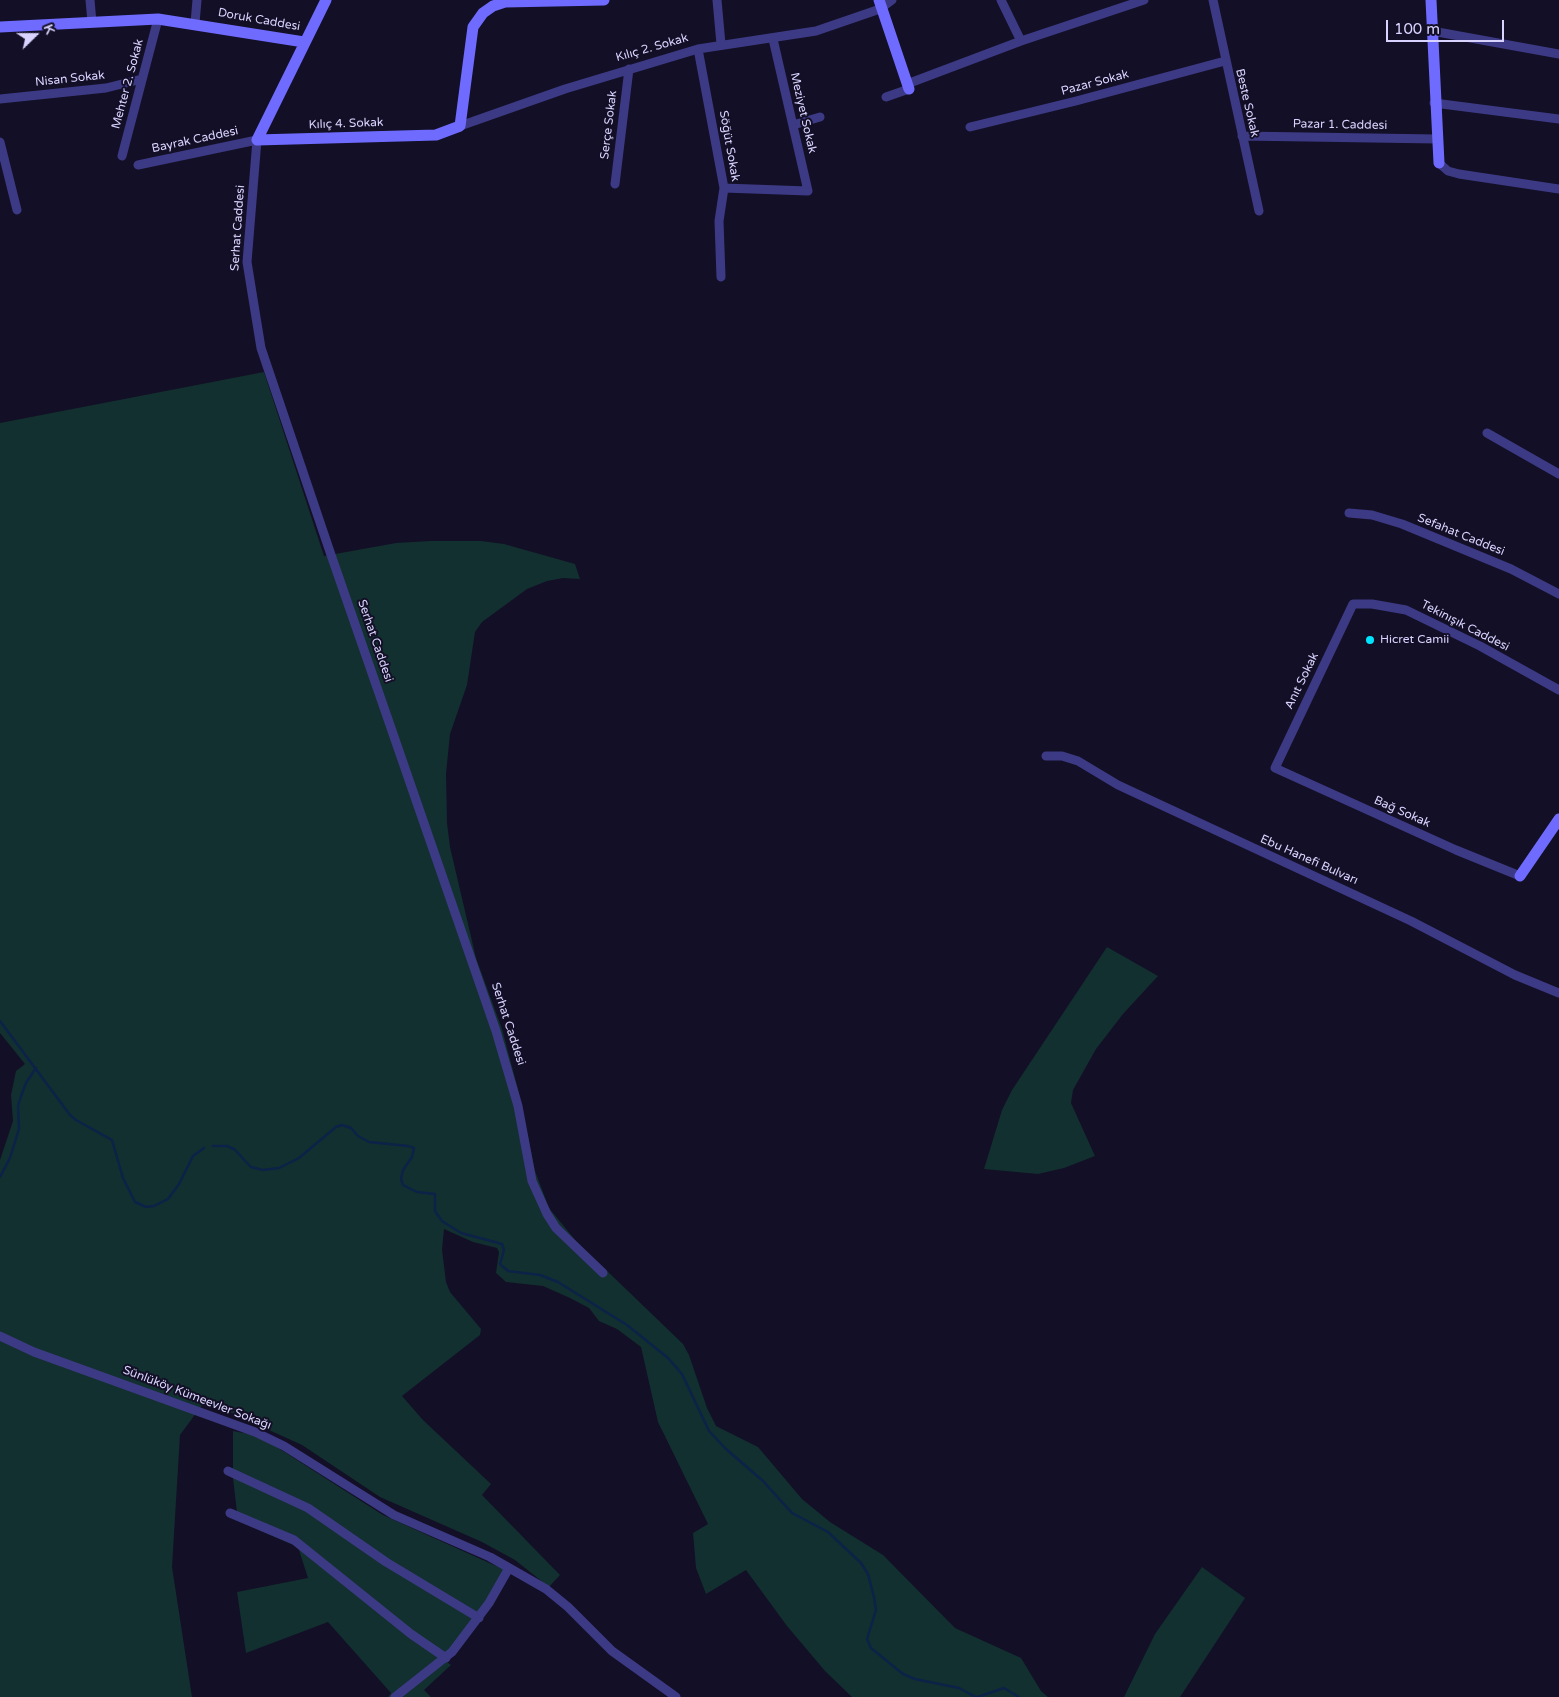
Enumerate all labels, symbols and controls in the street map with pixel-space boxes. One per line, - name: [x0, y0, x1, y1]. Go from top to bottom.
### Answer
- street label: Doruk Caddesi: [217, 6, 301, 34]
- north arrow: [10, 10, 60, 60]
- scale bar: [1389, 10, 1506, 42]
- text: 100 m: [1394, 20, 1440, 38]
- text: K: [40, 22, 59, 37]
- street label: Kılıç 2. Sokak: [614, 31, 690, 65]
- street label: Mehter 2. Sokak: [109, 37, 147, 131]
- street label: Pazar Sokak: [1060, 67, 1130, 99]
- street label: Beste Sokak: [1232, 67, 1262, 139]
- street label: Nisan Sokak: [35, 68, 105, 90]
- street label: Meziyet Sokak: [787, 71, 819, 155]
- street label: Serçe Sokak: [598, 90, 620, 160]
- street label: Söğüt Sokak: [716, 109, 742, 183]
- street label: Kılıç 4. Sokak: [308, 116, 384, 132]
- street label: Pazar 1. Caddesi: [1293, 117, 1387, 133]
- street label: Bayrak Caddesi: [150, 124, 240, 156]
- street label: Serhat Caddesi: [228, 185, 248, 271]
- street label: Sefahat Caddesi: [1415, 511, 1507, 559]
- street label: Tekinışık Caddesi: [1418, 597, 1512, 655]
- street label: Serhat Caddesi: [354, 598, 396, 684]
- place label: Hicret Camii: [1380, 633, 1449, 647]
- marker: Hicret Camii: [1364, 634, 1376, 646]
- street label: Anıt Sokak: [1282, 650, 1322, 712]
- street label: Bağ Sokak: [1372, 793, 1432, 831]
- street label: Ebu Hanefi Bulvarı: [1258, 832, 1360, 888]
- street label: Serhat Caddesi: [488, 981, 528, 1067]
- street label: Sünlüköy Kümeevler Sokağı: [121, 1363, 273, 1433]

